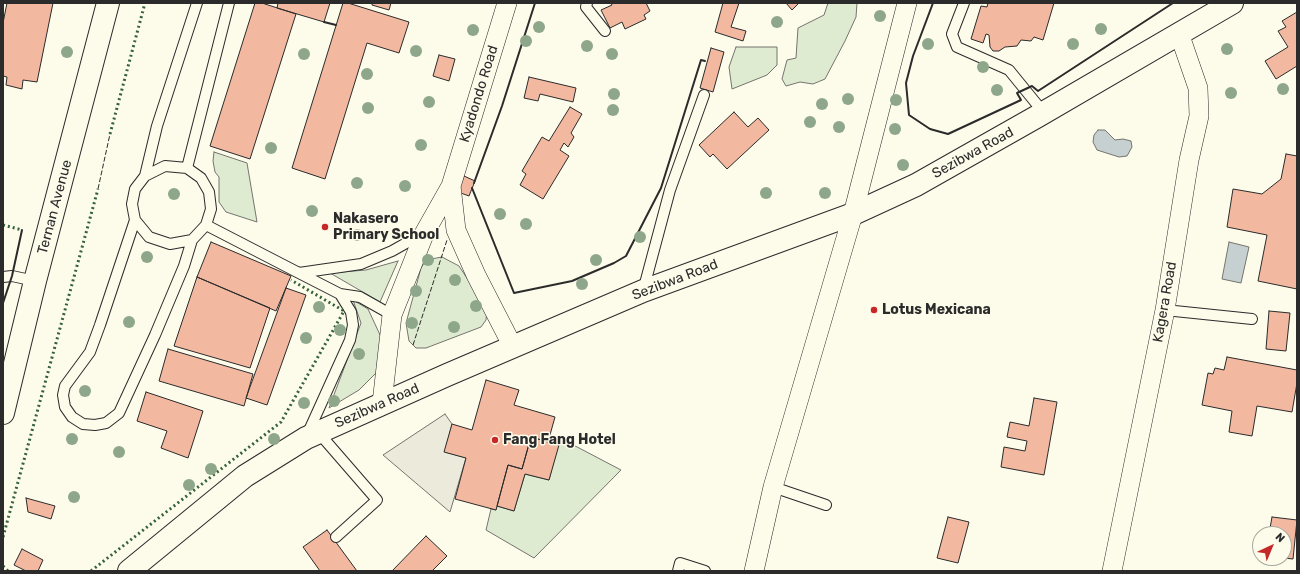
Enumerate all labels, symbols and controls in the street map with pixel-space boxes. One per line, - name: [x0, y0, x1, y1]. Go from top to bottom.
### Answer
- street label: Kyadondo Road: [456, 43, 502, 145]
- street label: Sezibwa Road: [929, 124, 1017, 182]
- street label: Ternan Avenue: [34, 158, 76, 256]
- place label: Nakasero Primary School: [333, 211, 439, 244]
- marker: Nakasero Primary School: [320, 222, 330, 232]
- street label: Sezibwa Road: [630, 256, 720, 304]
- street label: Kagera Road: [1150, 260, 1180, 344]
- place label: Lotus Mexicana: [882, 302, 991, 318]
- marker: Lotus Mexicana: [869, 305, 879, 315]
- street label: Sezibwa Road: [332, 380, 422, 432]
- place label: Fang Fang Hotel: [503, 432, 616, 448]
- marker: Fang Fang Hotel: [490, 435, 500, 445]
- north arrow: [1252, 526, 1292, 566]
- text: N: [1273, 530, 1287, 545]

